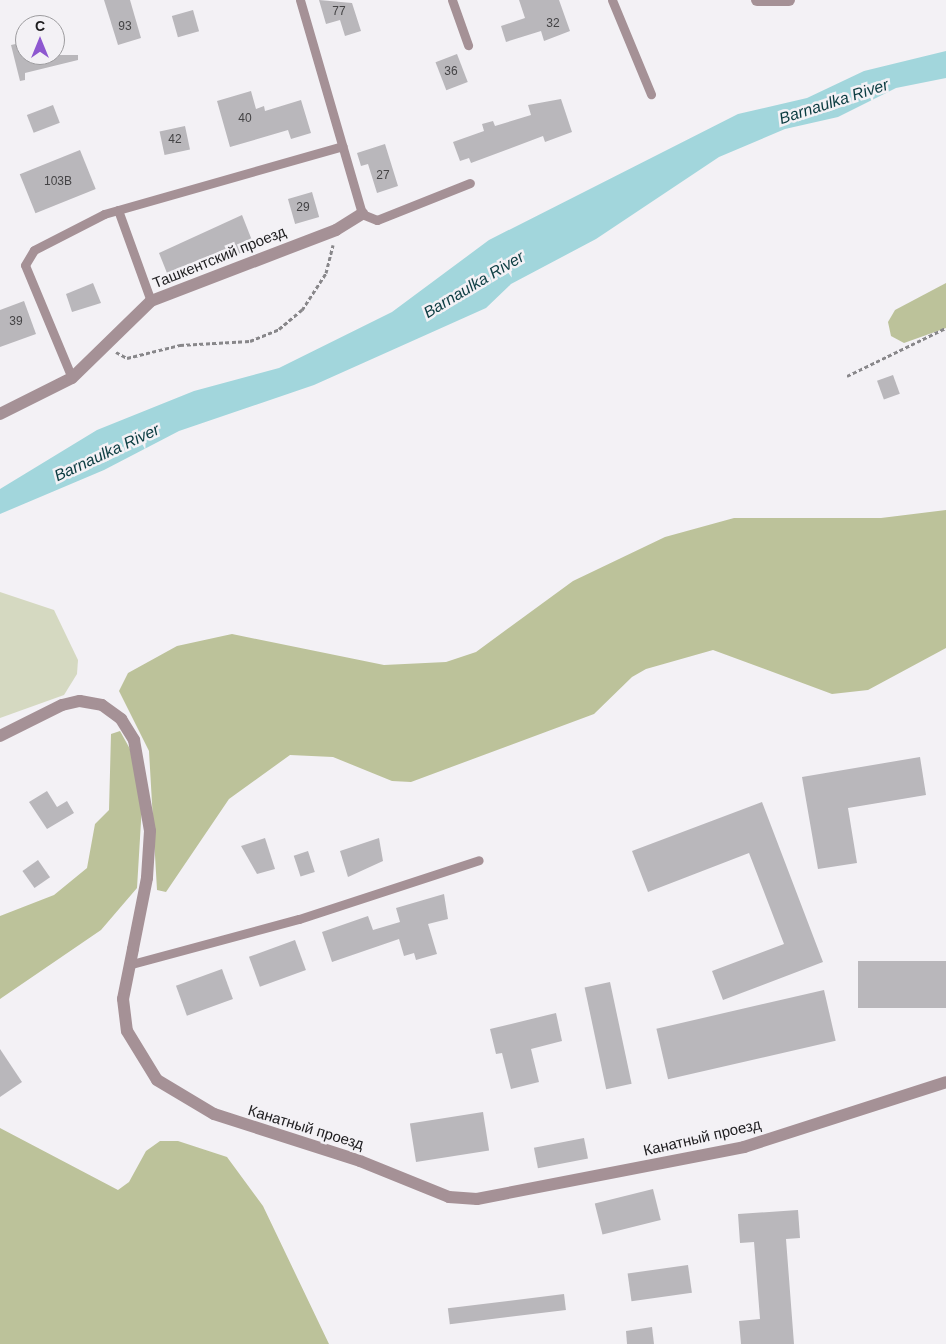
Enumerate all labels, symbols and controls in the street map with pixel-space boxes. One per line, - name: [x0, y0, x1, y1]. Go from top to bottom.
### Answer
- house number: 77: [332, 5, 346, 19]
- north arrow: [15, 15, 65, 65]
- house number: 32: [546, 17, 560, 31]
- text: С: [35, 18, 45, 34]
- house number: 93: [118, 20, 132, 34]
- house number: 36: [444, 65, 458, 79]
- water label: Barnaulka River: [777, 75, 891, 129]
- house number: 40: [238, 112, 252, 126]
- house number: 42: [168, 133, 182, 147]
- house number: 27: [376, 169, 390, 183]
- house number: 103В: [44, 175, 72, 189]
- house number: 29: [296, 201, 310, 215]
- street label: Ташкентский проезд: [150, 222, 288, 292]
- water label: Barnaulka River: [420, 247, 528, 323]
- house number: 39: [9, 315, 23, 329]
- water label: Barnaulka River: [51, 420, 163, 486]
- street label: Канатный проезд: [246, 1101, 366, 1153]
- street label: Канатный проезд: [642, 1115, 762, 1159]

